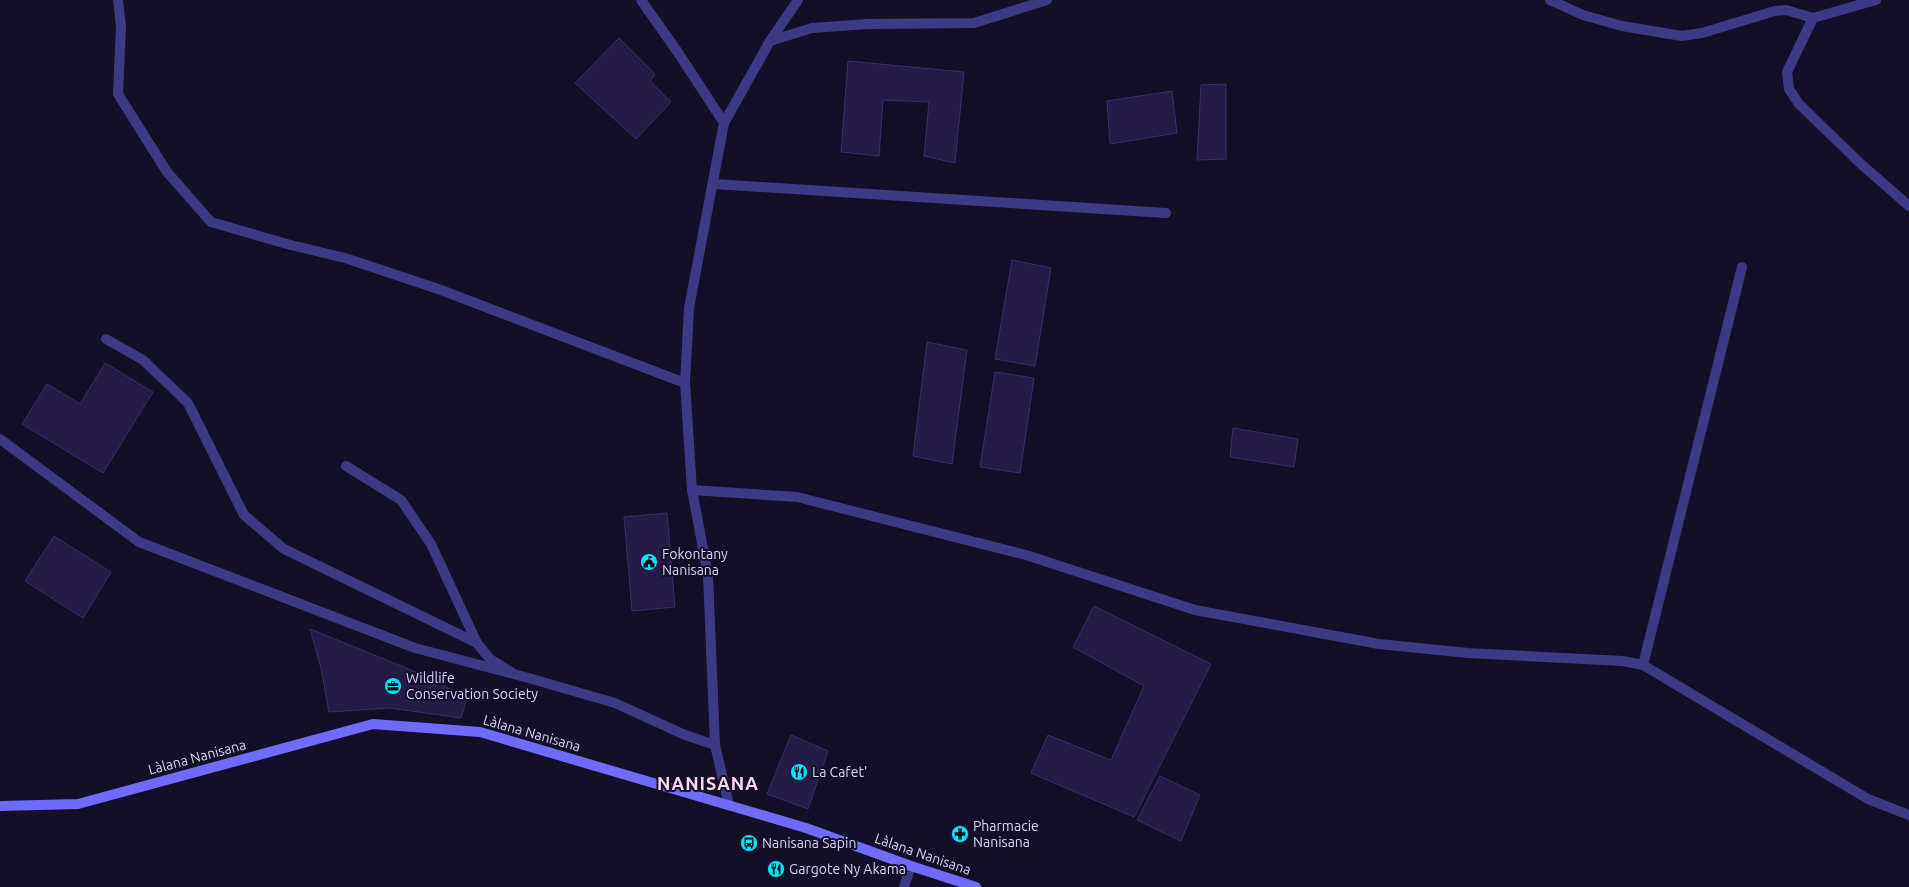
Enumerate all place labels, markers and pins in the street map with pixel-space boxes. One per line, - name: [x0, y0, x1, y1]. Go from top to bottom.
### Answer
- place label: Fokontany Nanisana: [662, 546, 728, 578]
- public building icon: Fokontany Nanisana: [639, 552, 659, 572]
- place label: Wildlife Conservation Society: [406, 670, 538, 702]
- office icon: Wildlife Conservation Society: [383, 676, 403, 696]
- restaurant icon: La Cafet': [789, 762, 809, 782]
- place label: La Cafet': [812, 764, 867, 780]
- place label: Pharmacie Nanisana: [973, 818, 1039, 850]
- pharmacy icon: Pharmacie Nanisana: [950, 824, 970, 844]
- bus stop icon: Nanisana Sapin: [739, 833, 759, 853]
- place label: Nanisana Sapin: [762, 835, 856, 851]
- restaurant icon: Gargote Ny Akama: [766, 859, 786, 879]
- place label: Gargote Ny Akama: [789, 861, 906, 877]

